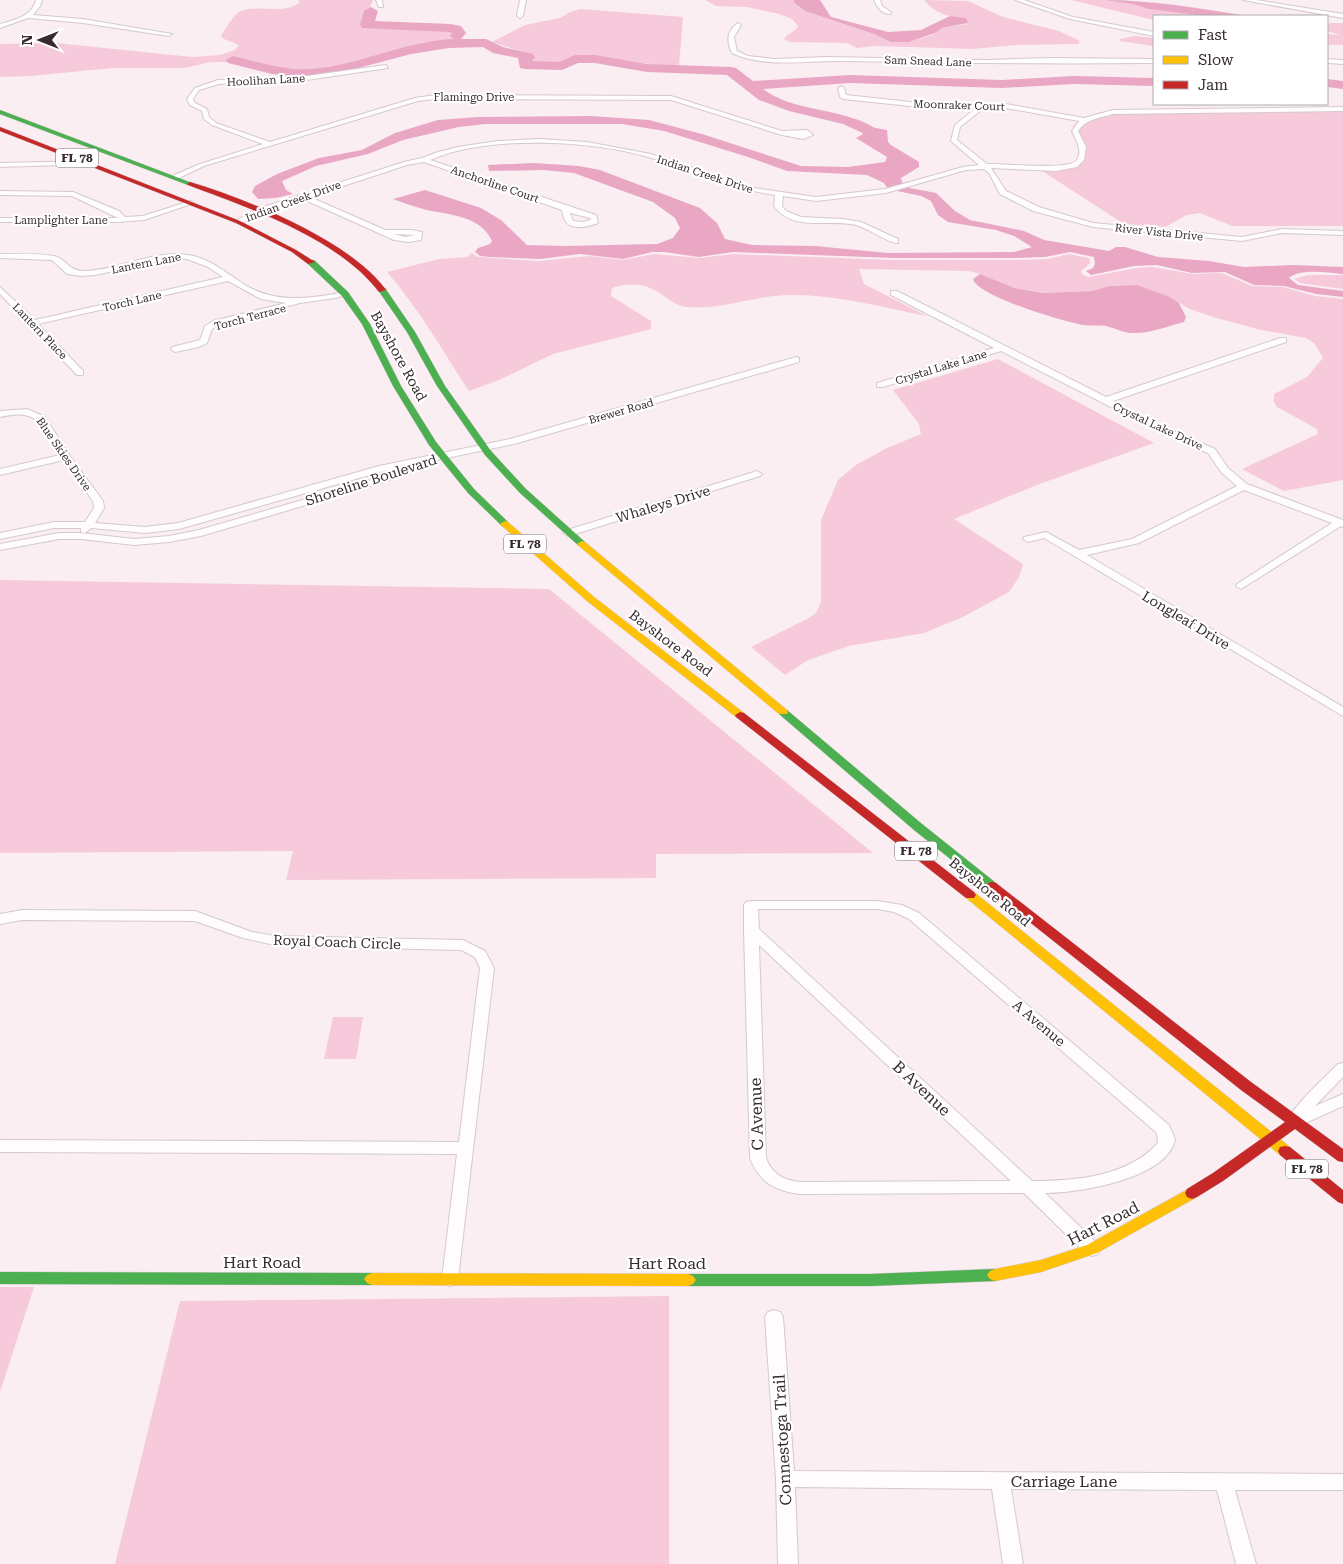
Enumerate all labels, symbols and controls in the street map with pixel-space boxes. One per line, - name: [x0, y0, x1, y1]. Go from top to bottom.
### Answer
- north arrow: [15, 15, 65, 65]
- legend: [1153, 15, 1328, 105]
- text: Fast: [1198, 26, 1228, 44]
- text: N: [19, 34, 35, 45]
- text: Slow: [1198, 51, 1234, 69]
- street label: Sam Snead Lane: [884, 53, 972, 70]
- street label: Hoolihan Lane: [227, 72, 306, 89]
- text: Jam: [1198, 76, 1228, 94]
- street label: Flamingo Drive: [434, 91, 514, 104]
- street label: Moonraker Court: [913, 97, 1005, 114]
- road number: FL 78: [56, 148, 98, 168]
- street label: Indian Creek Drive: [655, 153, 755, 196]
- street label: Anchorline Court: [449, 163, 541, 206]
- street label: Indian Creek Drive: [244, 178, 343, 225]
- street label: Lamplighter Lane: [14, 214, 108, 227]
- street label: River Vista Drive: [1114, 221, 1204, 244]
- street label: Lantern Lane: [110, 250, 182, 277]
- street label: Torch Lane: [101, 288, 163, 315]
- street label: Lantern Place: [10, 301, 70, 362]
- street label: Torch Terrace: [213, 302, 287, 333]
- street label: Bayshore Road: [368, 308, 430, 404]
- street label: Crystal Lake Lane: [894, 347, 988, 388]
- street label: Brewer Road: [587, 396, 655, 427]
- street label: Crystal Lake Drive: [1111, 400, 1205, 453]
- street label: Blue Skies Drive: [33, 415, 94, 493]
- street label: Shoreline Boulevard: [303, 451, 439, 509]
- street label: Whaleys Drive: [614, 482, 712, 526]
- road number: FL 78: [504, 534, 546, 554]
- street label: Longleaf Drive: [1139, 588, 1233, 653]
- street label: Bayshore Road: [626, 606, 716, 680]
- road number: FL 78: [895, 841, 937, 860]
- street label: Bayshore Road: [946, 854, 1034, 930]
- street label: Royal Coach Circle: [273, 932, 401, 952]
- street label: A Avenue: [1010, 996, 1069, 1050]
- street label: B Avenue: [889, 1057, 955, 1120]
- street label: C Avenue: [746, 1077, 767, 1151]
- road number: FL 78: [1286, 1160, 1328, 1178]
- street label: Hart Road: [1064, 1197, 1142, 1250]
- street label: Hart Road: [223, 1253, 301, 1272]
- street label: Hart Road: [628, 1254, 706, 1273]
- street label: Connestoga Trail: [770, 1374, 795, 1506]
- street label: Carriage Lane: [1011, 1472, 1117, 1491]

